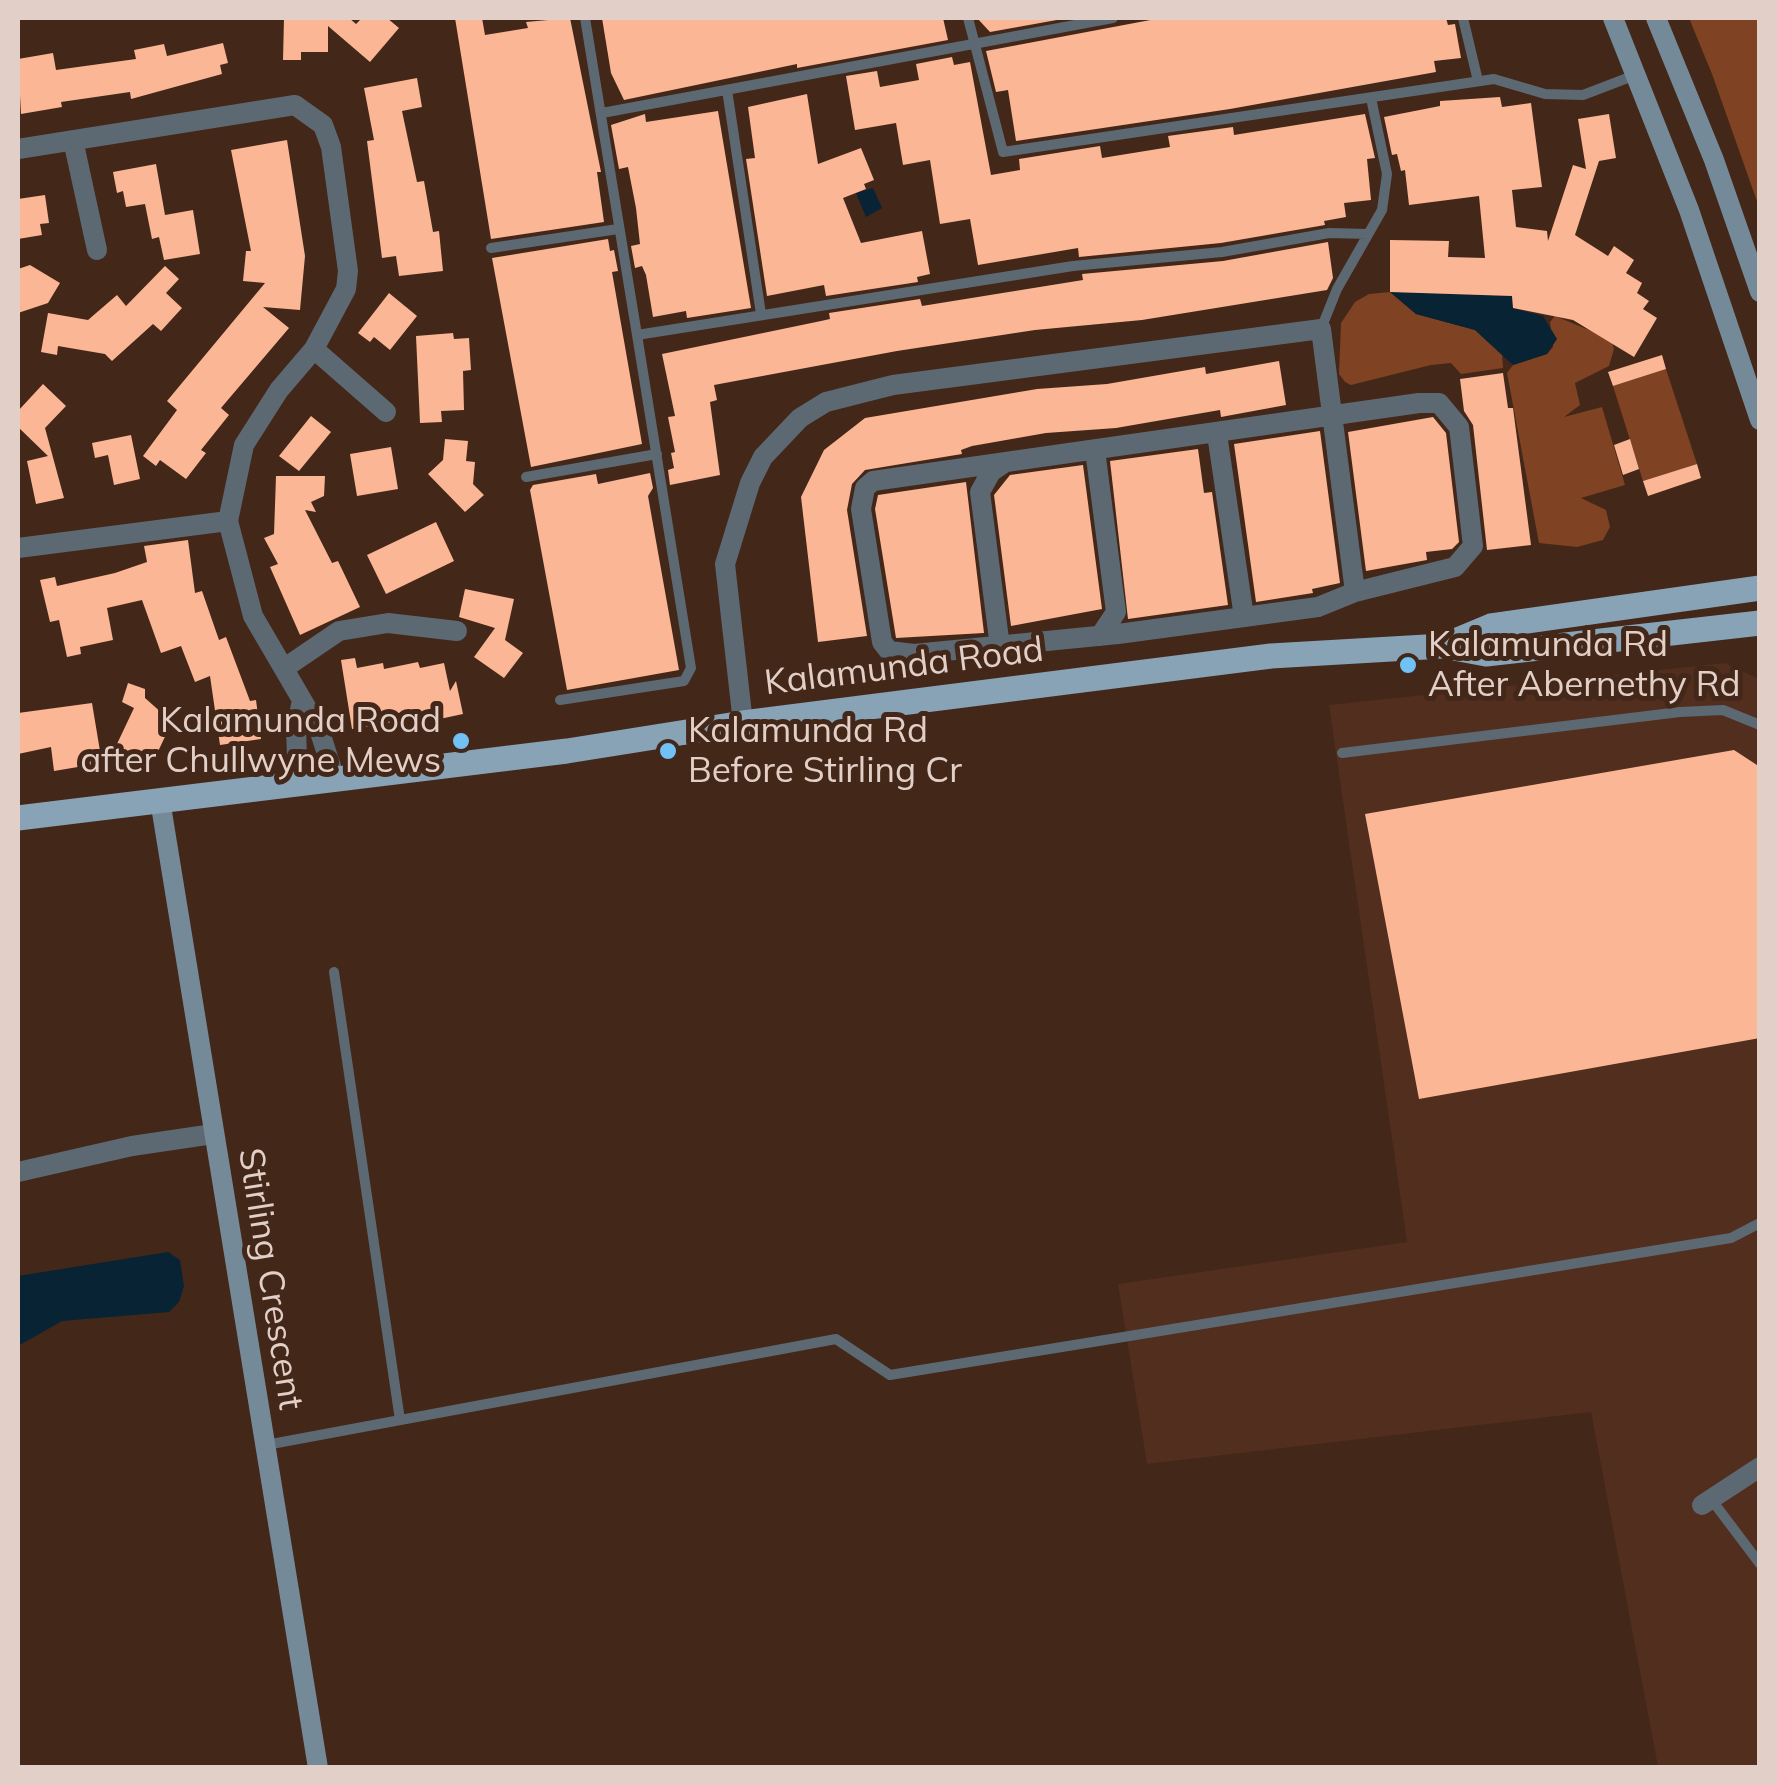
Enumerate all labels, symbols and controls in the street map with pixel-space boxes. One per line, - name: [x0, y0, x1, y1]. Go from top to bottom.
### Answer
- place label: Kalamunda Rd After Abernethy Rd: [1428, 624, 1741, 706]
- street label: Kalamunda Road: [762, 629, 1046, 705]
- marker: Kalamunda Rd After Abernethy Rd: [1397, 654, 1419, 676]
- place label: Kalamunda Road after Chullwyne Mews: [80, 700, 441, 782]
- place label: Kalamunda Rd Before Stirling Cr: [688, 710, 962, 792]
- marker: Kalamunda Road after Chullwyne Mews: [450, 730, 472, 752]
- marker: Kalamunda Rd Before Stirling Cr: [657, 740, 679, 762]
- street label: Stirling Crescent: [229, 1145, 311, 1413]

